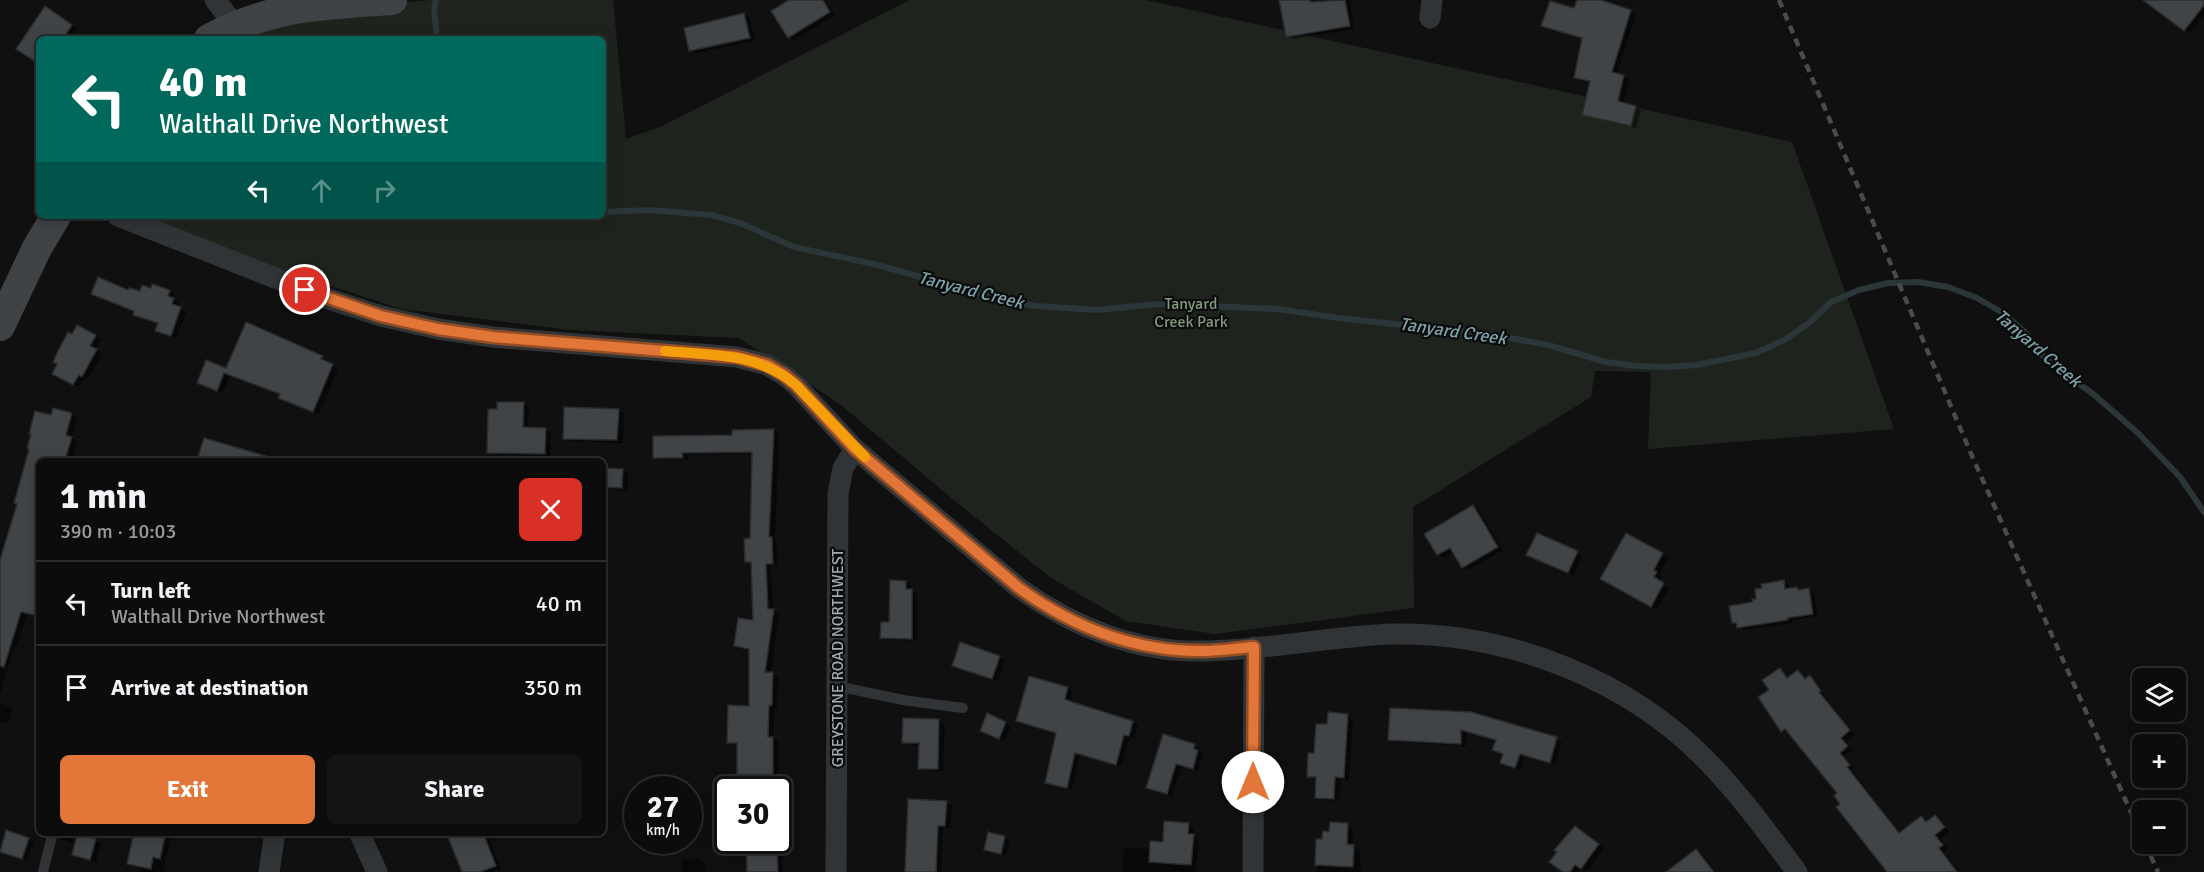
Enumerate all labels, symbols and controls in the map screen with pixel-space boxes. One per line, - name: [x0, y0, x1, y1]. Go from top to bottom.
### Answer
- text: 40 m: [159, 57, 248, 108]
- icon: left: [60, 60, 138, 138]
- text: Walthall Drive Northwest: [159, 108, 448, 141]
- icon: left: [242, 174, 275, 207]
- icon: ahead: [305, 174, 338, 207]
- icon: right: [368, 174, 401, 207]
- pin: [279, 264, 330, 315]
- water label: Tanyard Creek: [916, 266, 1028, 314]
- icon: arrive: [288, 273, 321, 306]
- park label: Tanyard Creek Park: [1154, 294, 1228, 332]
- water label: Tanyard Creek: [1990, 304, 2087, 393]
- water label: Tanyard Creek: [1398, 313, 1510, 350]
- text: 1 min: [60, 474, 147, 519]
- button: close: [519, 478, 582, 541]
- text: 390 m · 10:03: [60, 519, 176, 544]
- street label: GREYSTONE ROAD NORTHWEST: [828, 549, 848, 767]
- text: Turn left: [111, 577, 191, 604]
- icon: left: [60, 587, 93, 620]
- text: 40 m: [536, 590, 582, 617]
- text: Walthall Drive Northwest: [111, 604, 325, 629]
- map controls: [2132, 668, 2186, 854]
- button: layers: [2132, 668, 2186, 722]
- icon: arrive: [60, 671, 93, 704]
- text: Arrive at destination: [111, 674, 308, 701]
- text: 350 m: [524, 674, 582, 701]
- button: +: [2132, 734, 2186, 788]
- position arrow: [1221, 750, 1285, 814]
- button: Exit: [60, 755, 315, 824]
- button: Share: [327, 755, 582, 824]
- speed limit sign: 30: [714, 776, 792, 854]
- text: 27: [647, 789, 679, 826]
- button: −: [2132, 800, 2186, 854]
- text: km/h: [646, 821, 680, 839]

